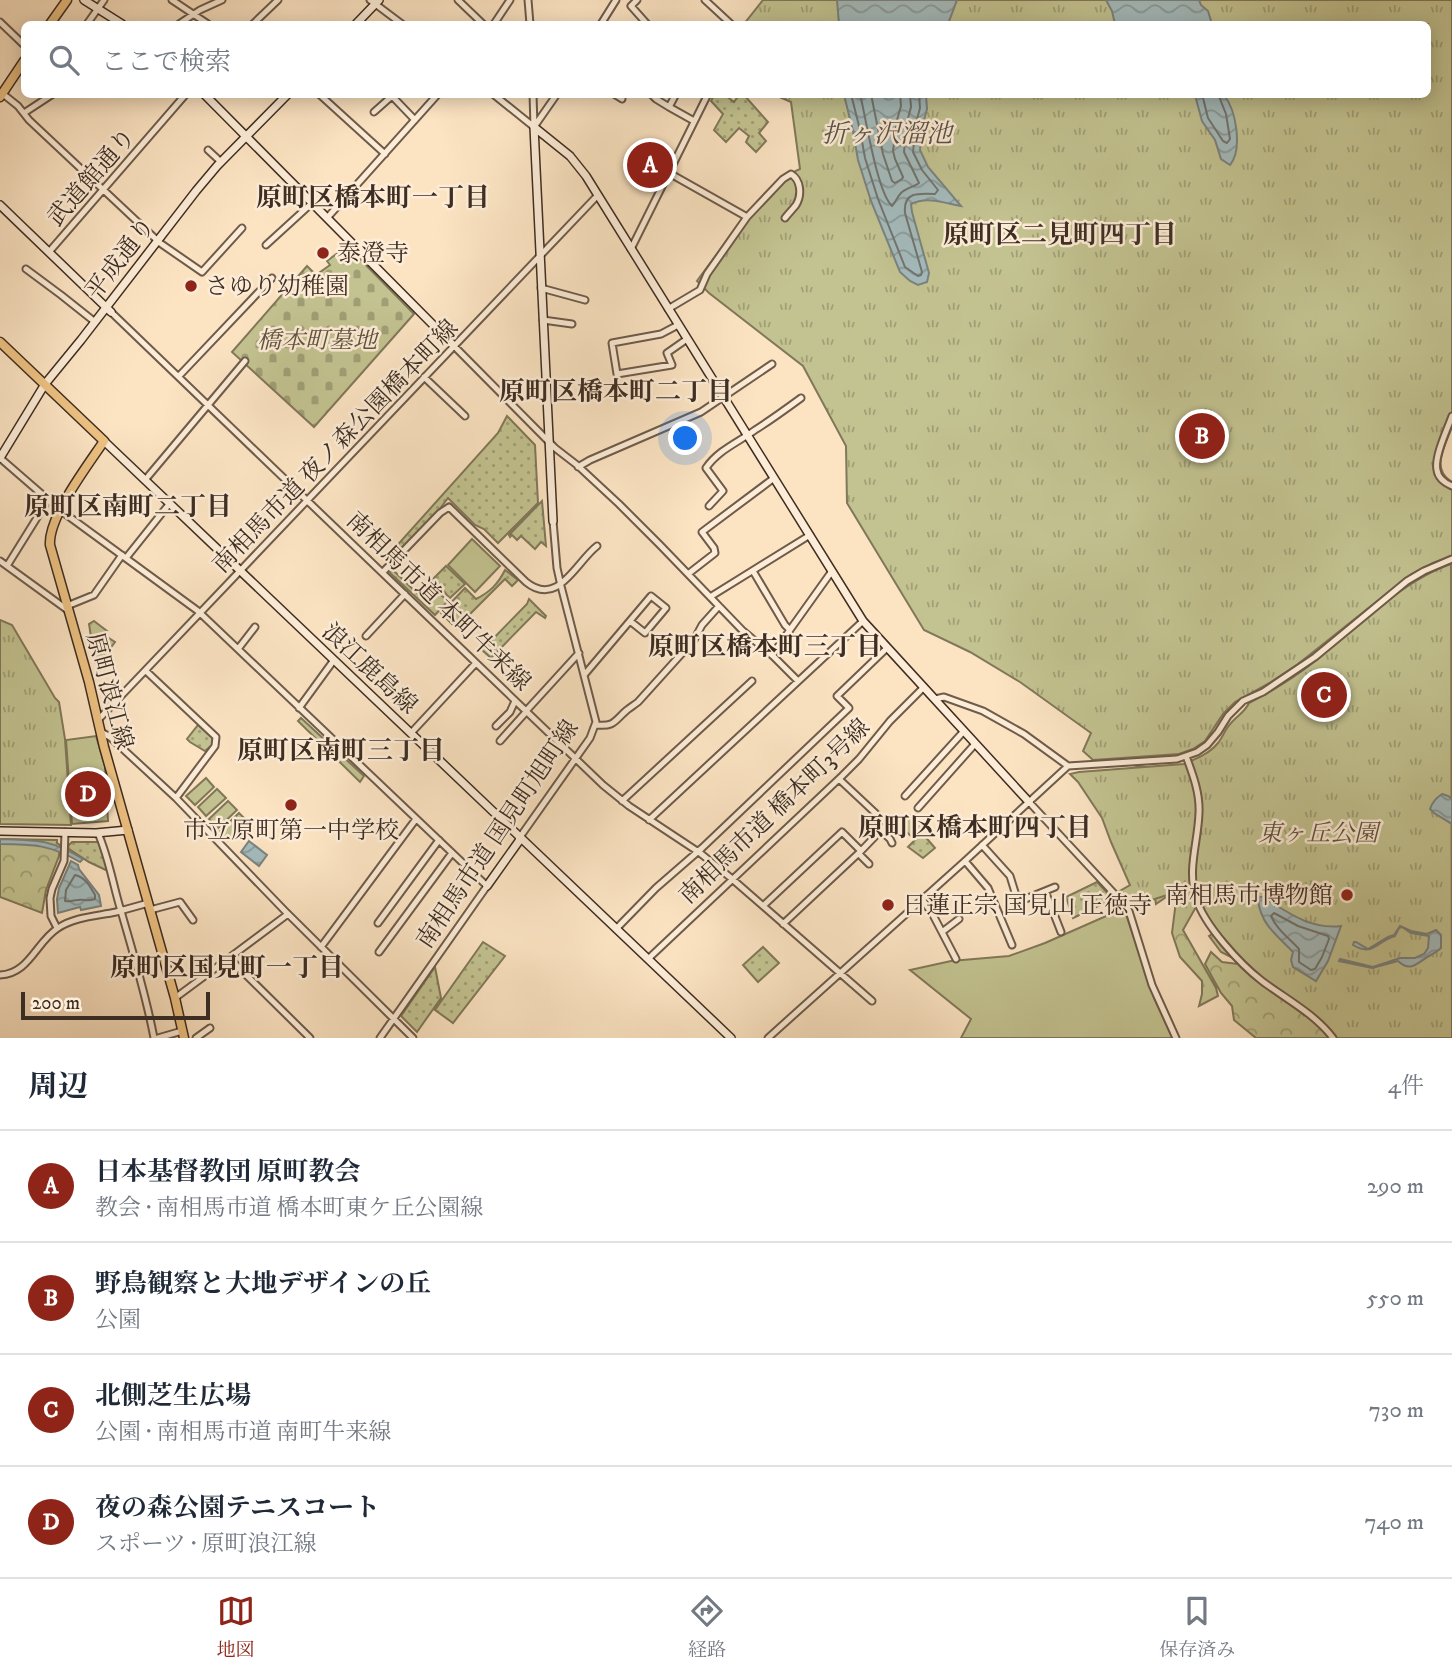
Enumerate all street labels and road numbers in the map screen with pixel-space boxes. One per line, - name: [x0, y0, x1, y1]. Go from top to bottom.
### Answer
- street label: 武道館通り: [41, 123, 142, 233]
- street label: 平成通り: [79, 212, 162, 306]
- street label: 南相馬市道 夜ノ森公園橋本町線: [206, 314, 465, 580]
- street label: 南相馬市道 本町牛来線: [340, 506, 537, 698]
- street label: 浪江鹿島線: [315, 617, 423, 721]
- street label: 原町浪江線: [79, 629, 139, 753]
- street label: 南相馬市道 橋本町3号線: [673, 713, 877, 911]
- street label: 南相馬市道 国見町旭町線: [410, 715, 586, 955]

